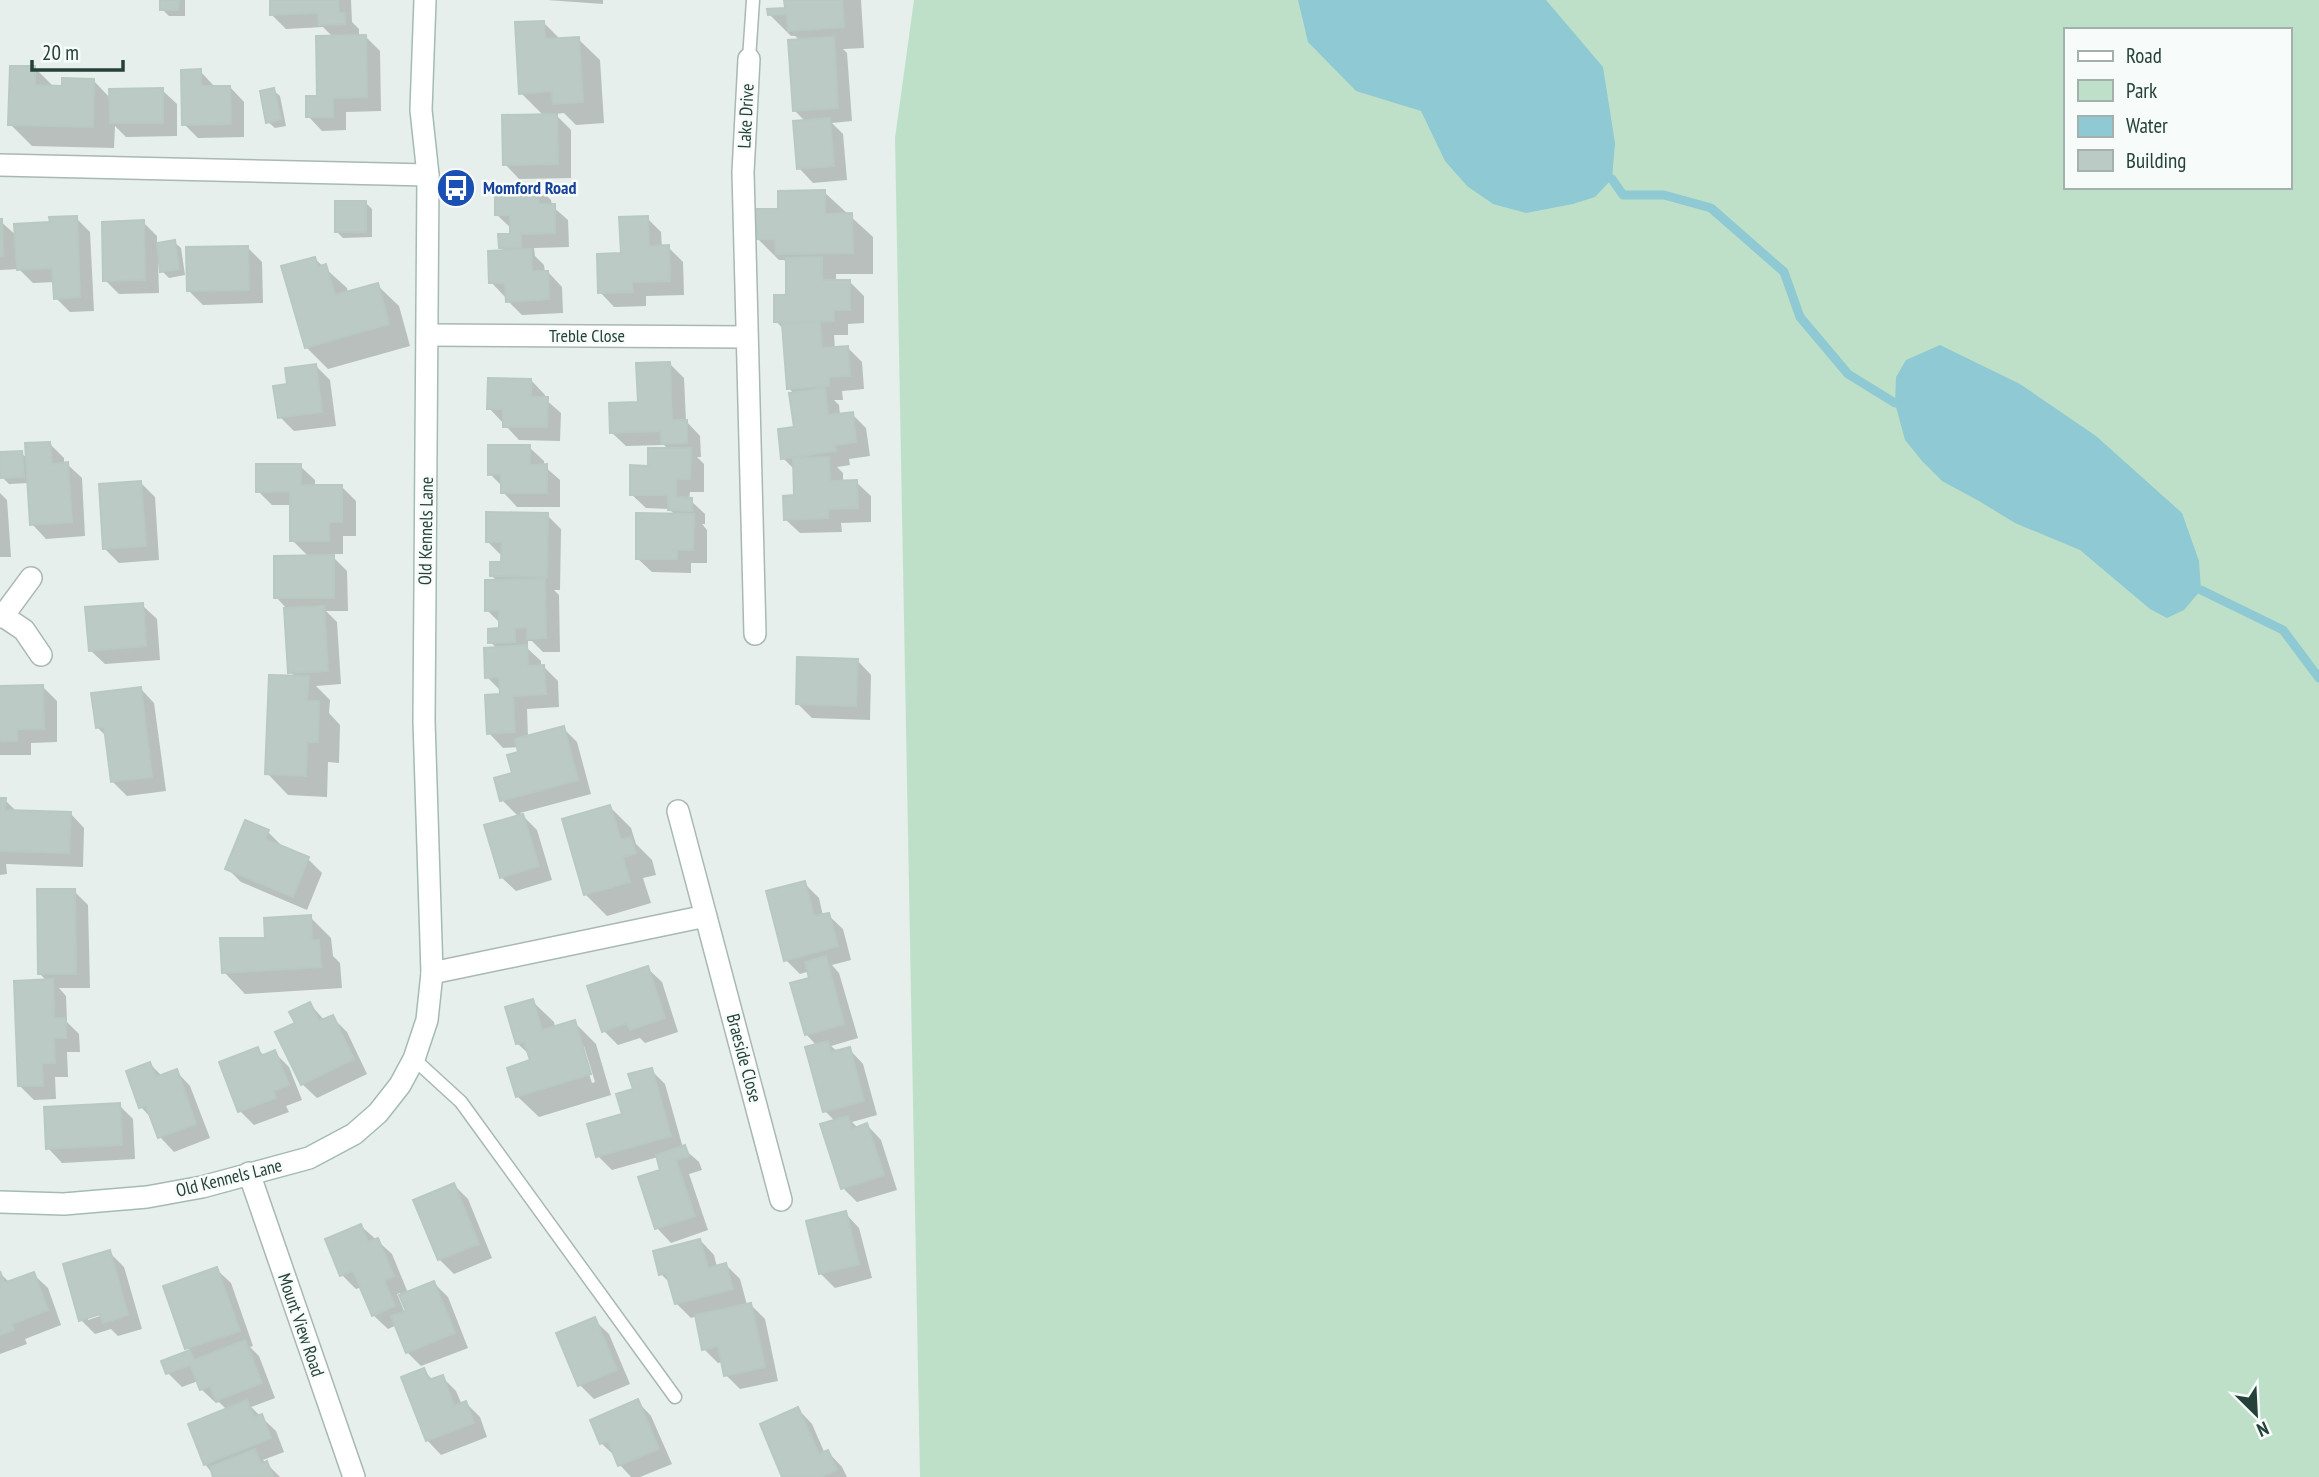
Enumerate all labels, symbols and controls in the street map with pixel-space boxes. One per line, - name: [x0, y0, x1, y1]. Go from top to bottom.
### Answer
- scale bar: [32, 28, 122, 72]
- legend: [2064, 28, 2291, 189]
- text: 20 m: [42, 39, 79, 66]
- text: Road: [2126, 42, 2162, 69]
- text: Park: [2126, 77, 2157, 104]
- street label: Lake Drive: [732, 83, 759, 149]
- text: Water: [2126, 112, 2168, 139]
- text: Building: [2126, 147, 2186, 174]
- bus stop icon: Momford Road: [435, 167, 477, 209]
- place label: Momford Road: [483, 176, 576, 199]
- street label: Treble Close: [549, 324, 625, 347]
- street label: Old Kennels Lane: [413, 477, 438, 585]
- street label: Braeside Close: [722, 1011, 767, 1105]
- street label: Old Kennels Lane: [174, 1153, 284, 1202]
- street label: Mount View Road: [273, 1270, 330, 1379]
- north arrow: [2221, 1379, 2291, 1449]
- text: N: [2253, 1416, 2272, 1443]

